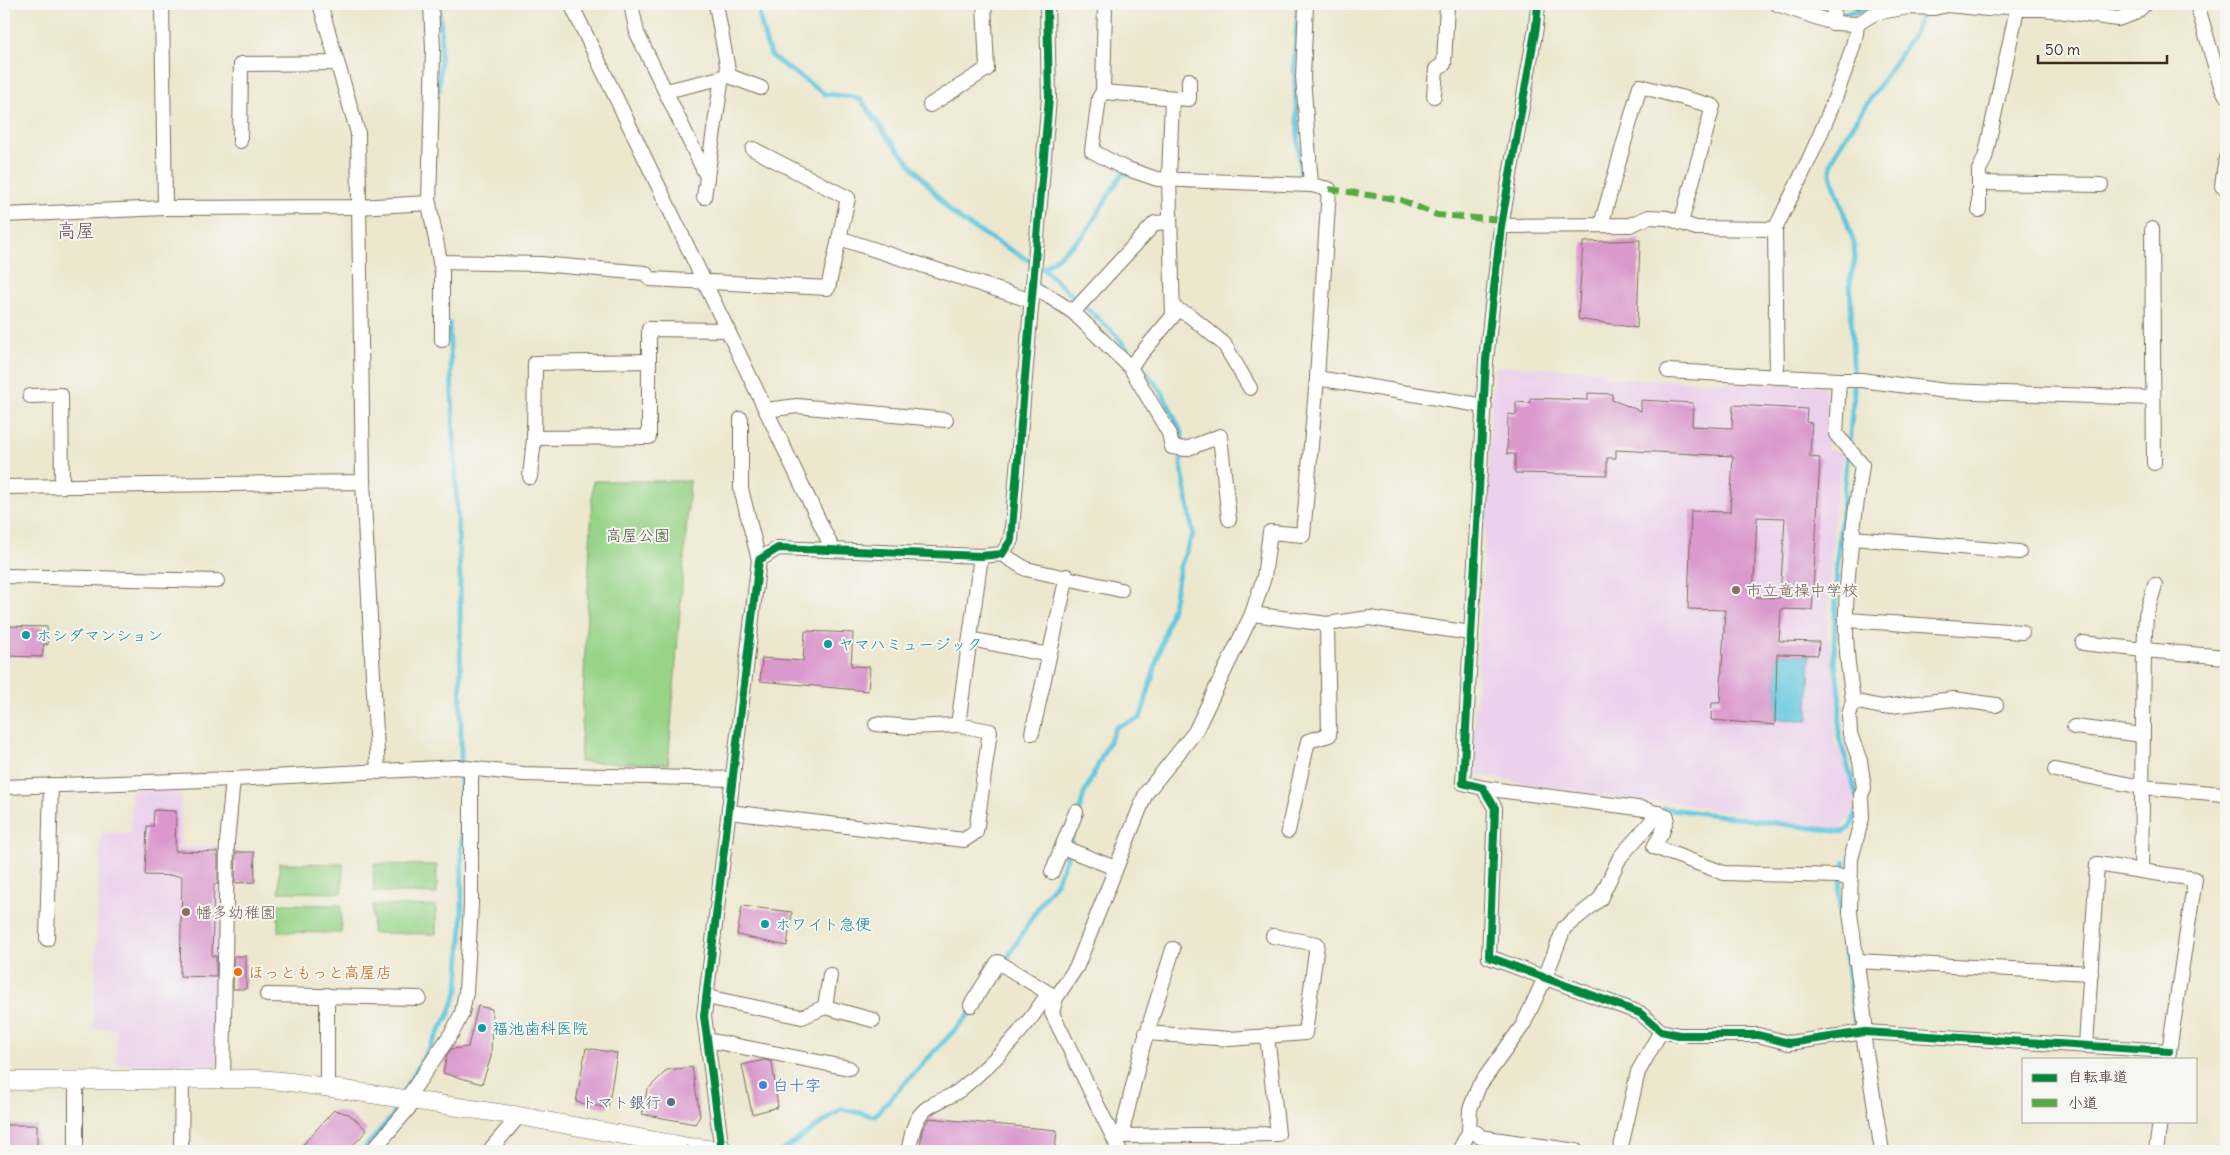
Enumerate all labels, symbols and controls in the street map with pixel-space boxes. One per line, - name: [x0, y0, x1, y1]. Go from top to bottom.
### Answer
- scale bar: [2038, 32, 2166, 64]
- text: 50 m: [2045, 40, 2080, 59]
- district label: 高屋: [57, 218, 95, 242]
- park label: 高屋公園: [606, 525, 670, 545]
- place label: 市立竜操中学校: [1746, 580, 1858, 600]
- marker: 市立竜操中学校: [1730, 584, 1742, 596]
- place label: ホシダマンション: [36, 625, 163, 645]
- marker: ホシダマンション: [20, 629, 32, 641]
- place label: ヤマハミュージック: [838, 634, 982, 654]
- marker: ヤマハミュージック: [822, 638, 834, 650]
- place label: 幡多幼稚園: [196, 902, 276, 922]
- marker: 幡多幼稚園: [180, 906, 192, 918]
- place label: ホワイト急便: [775, 914, 871, 934]
- marker: ホワイト急便: [759, 918, 771, 930]
- place label: ほっともっと高屋店: [248, 962, 392, 982]
- marker: ほっともっと高屋店: [232, 966, 244, 978]
- place label: 福池歯科医院: [492, 1018, 588, 1038]
- marker: 福池歯科医院: [476, 1022, 488, 1034]
- legend: [2022, 1058, 2198, 1122]
- text: 自転車道: [2068, 1067, 2128, 1086]
- place label: 白十字: [773, 1075, 821, 1095]
- marker: 白十字: [757, 1079, 769, 1091]
- place label: トマト銀行: [581, 1092, 661, 1112]
- text: 小道: [2068, 1093, 2098, 1112]
- marker: トマト銀行: [665, 1096, 677, 1108]

